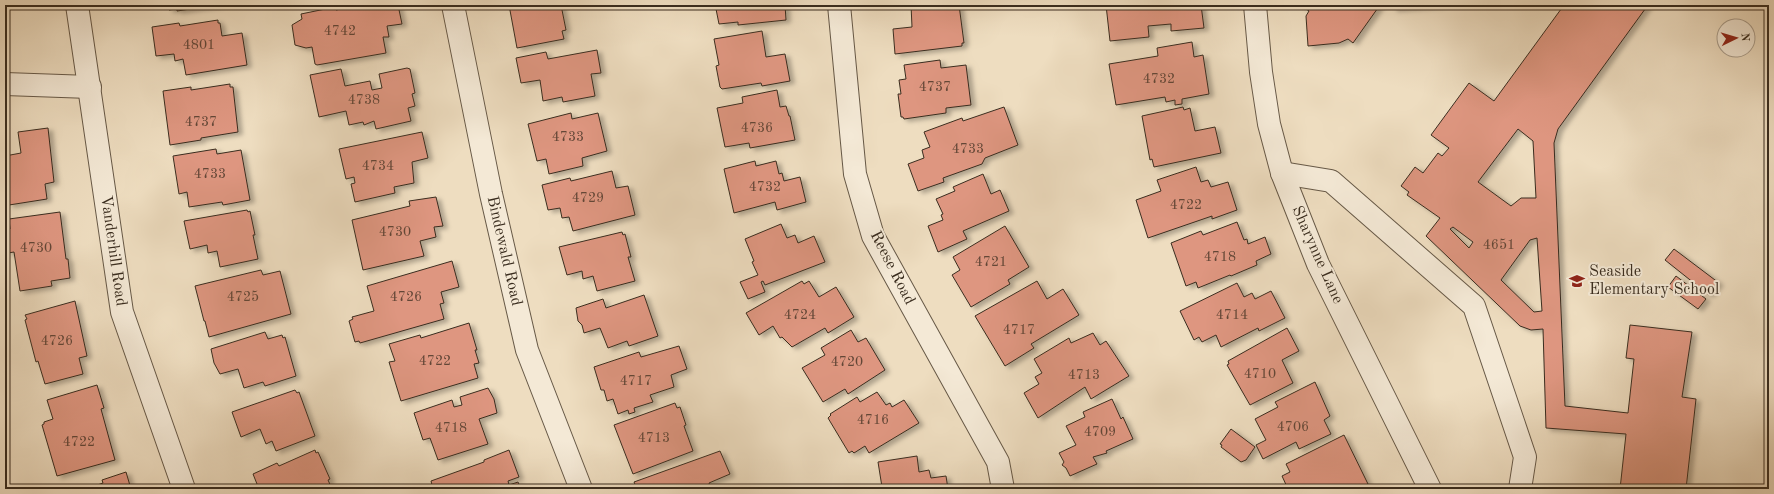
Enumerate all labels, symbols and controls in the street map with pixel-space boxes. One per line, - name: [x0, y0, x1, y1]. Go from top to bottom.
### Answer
- north arrow: [1716, 18, 1756, 58]
- house number: 4742: [324, 24, 356, 38]
- text: N: [1739, 33, 1750, 43]
- house number: 4801: [183, 38, 215, 52]
- house number: 4732: [1143, 72, 1175, 86]
- house number: 4737: [919, 80, 951, 94]
- house number: 4738: [348, 93, 380, 107]
- house number: 4737: [185, 115, 217, 129]
- house number: 4736: [741, 121, 773, 135]
- house number: 4733: [552, 130, 584, 144]
- house number: 4733: [952, 142, 984, 156]
- house number: 4734: [362, 159, 394, 173]
- house number: 4733: [194, 167, 226, 181]
- house number: 4732: [749, 180, 781, 194]
- house number: 4729: [572, 191, 604, 205]
- street label: Bindewald Road: [484, 194, 524, 308]
- street label: Vanderhill Road: [97, 195, 129, 307]
- house number: 4722: [1170, 198, 1202, 212]
- street label: Sharynne Lane: [1288, 204, 1346, 306]
- house number: 4730: [379, 225, 411, 239]
- street label: Reese Road: [867, 228, 917, 308]
- house number: 4651: [1483, 238, 1515, 252]
- house number: 4730: [20, 241, 52, 255]
- house number: 4718: [1204, 250, 1236, 264]
- house number: 4721: [975, 255, 1007, 269]
- place label: Seaside Elementary School: [1589, 264, 1719, 298]
- school or university icon: Seaside Elementary School: [1568, 272, 1586, 290]
- house number: 4725: [227, 290, 259, 304]
- house number: 4726: [390, 290, 422, 304]
- house number: 4724: [784, 308, 816, 322]
- house number: 4714: [1216, 308, 1248, 322]
- house number: 4717: [1003, 323, 1035, 337]
- house number: 4726: [41, 334, 73, 348]
- house number: 4722: [419, 354, 451, 368]
- house number: 4720: [831, 355, 863, 369]
- house number: 4710: [1244, 367, 1276, 381]
- house number: 4713: [1068, 368, 1100, 382]
- house number: 4717: [620, 374, 652, 388]
- house number: 4716: [857, 413, 889, 427]
- house number: 4706: [1277, 420, 1309, 434]
- house number: 4718: [435, 421, 467, 435]
- house number: 4709: [1084, 425, 1116, 439]
- house number: 4713: [638, 431, 670, 445]
- house number: 4722: [63, 435, 95, 449]

